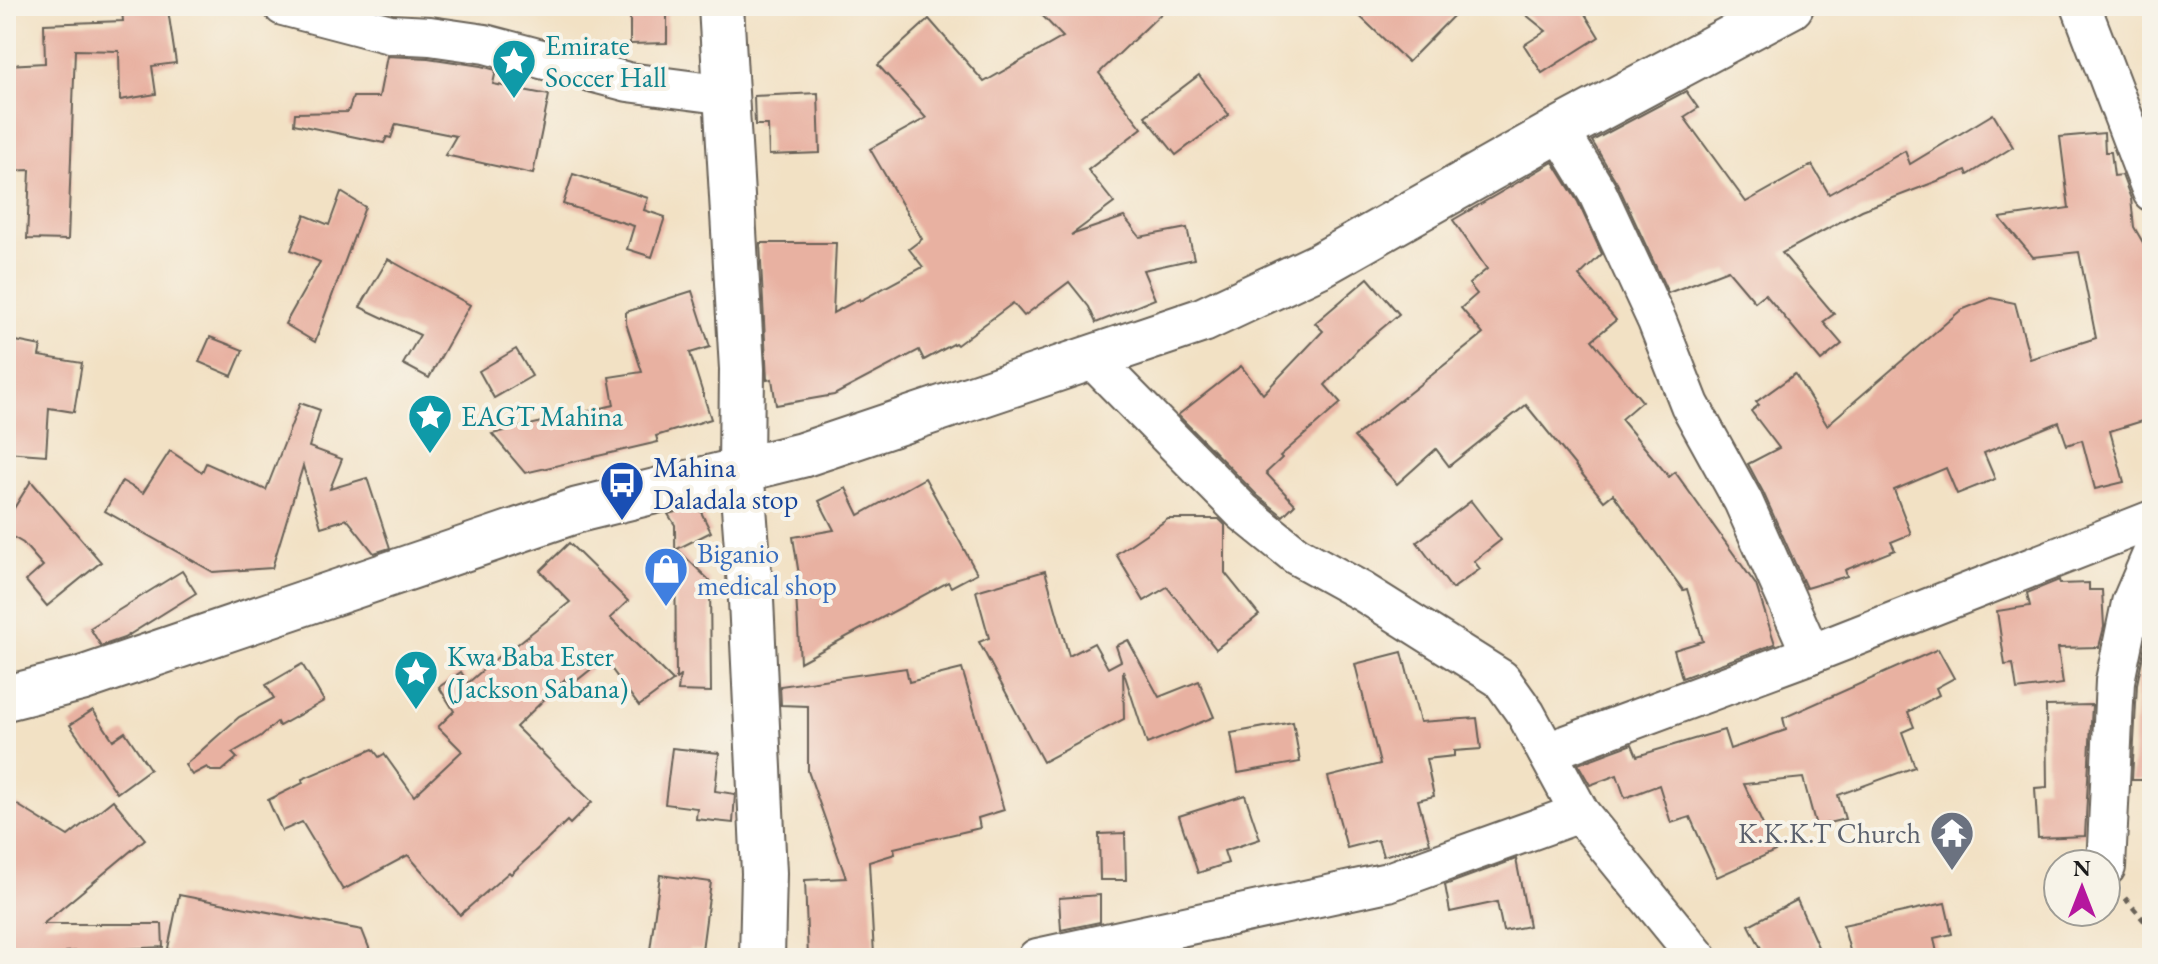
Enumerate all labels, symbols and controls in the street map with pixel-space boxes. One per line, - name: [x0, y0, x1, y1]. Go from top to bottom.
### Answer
- place label: Emirate Soccer Hall: [545, 27, 667, 95]
- place icon: Emirate Soccer Hall: [490, 37, 538, 100]
- place icon: EAGT Mahina: [406, 392, 454, 455]
- place label: EAGT Mahina: [461, 398, 624, 434]
- place label: Mahina Daladala stop: [653, 449, 798, 517]
- bus stop icon: Mahina Daladala stop: [598, 459, 646, 522]
- place label: Biganio medical shop: [697, 535, 837, 603]
- shop icon: Biganio medical shop: [642, 545, 690, 608]
- place label: Kwa Baba Ester (Jackson Sabana): [447, 638, 628, 706]
- place icon: Kwa Baba Ester (Jackson Sabana): [392, 648, 440, 711]
- temple icon: K.K.K.T Church: [1928, 809, 1976, 872]
- place label: K.K.K.T Church: [1738, 815, 1921, 851]
- north arrow: [2042, 848, 2122, 928]
- text: N: [2073, 854, 2091, 883]

